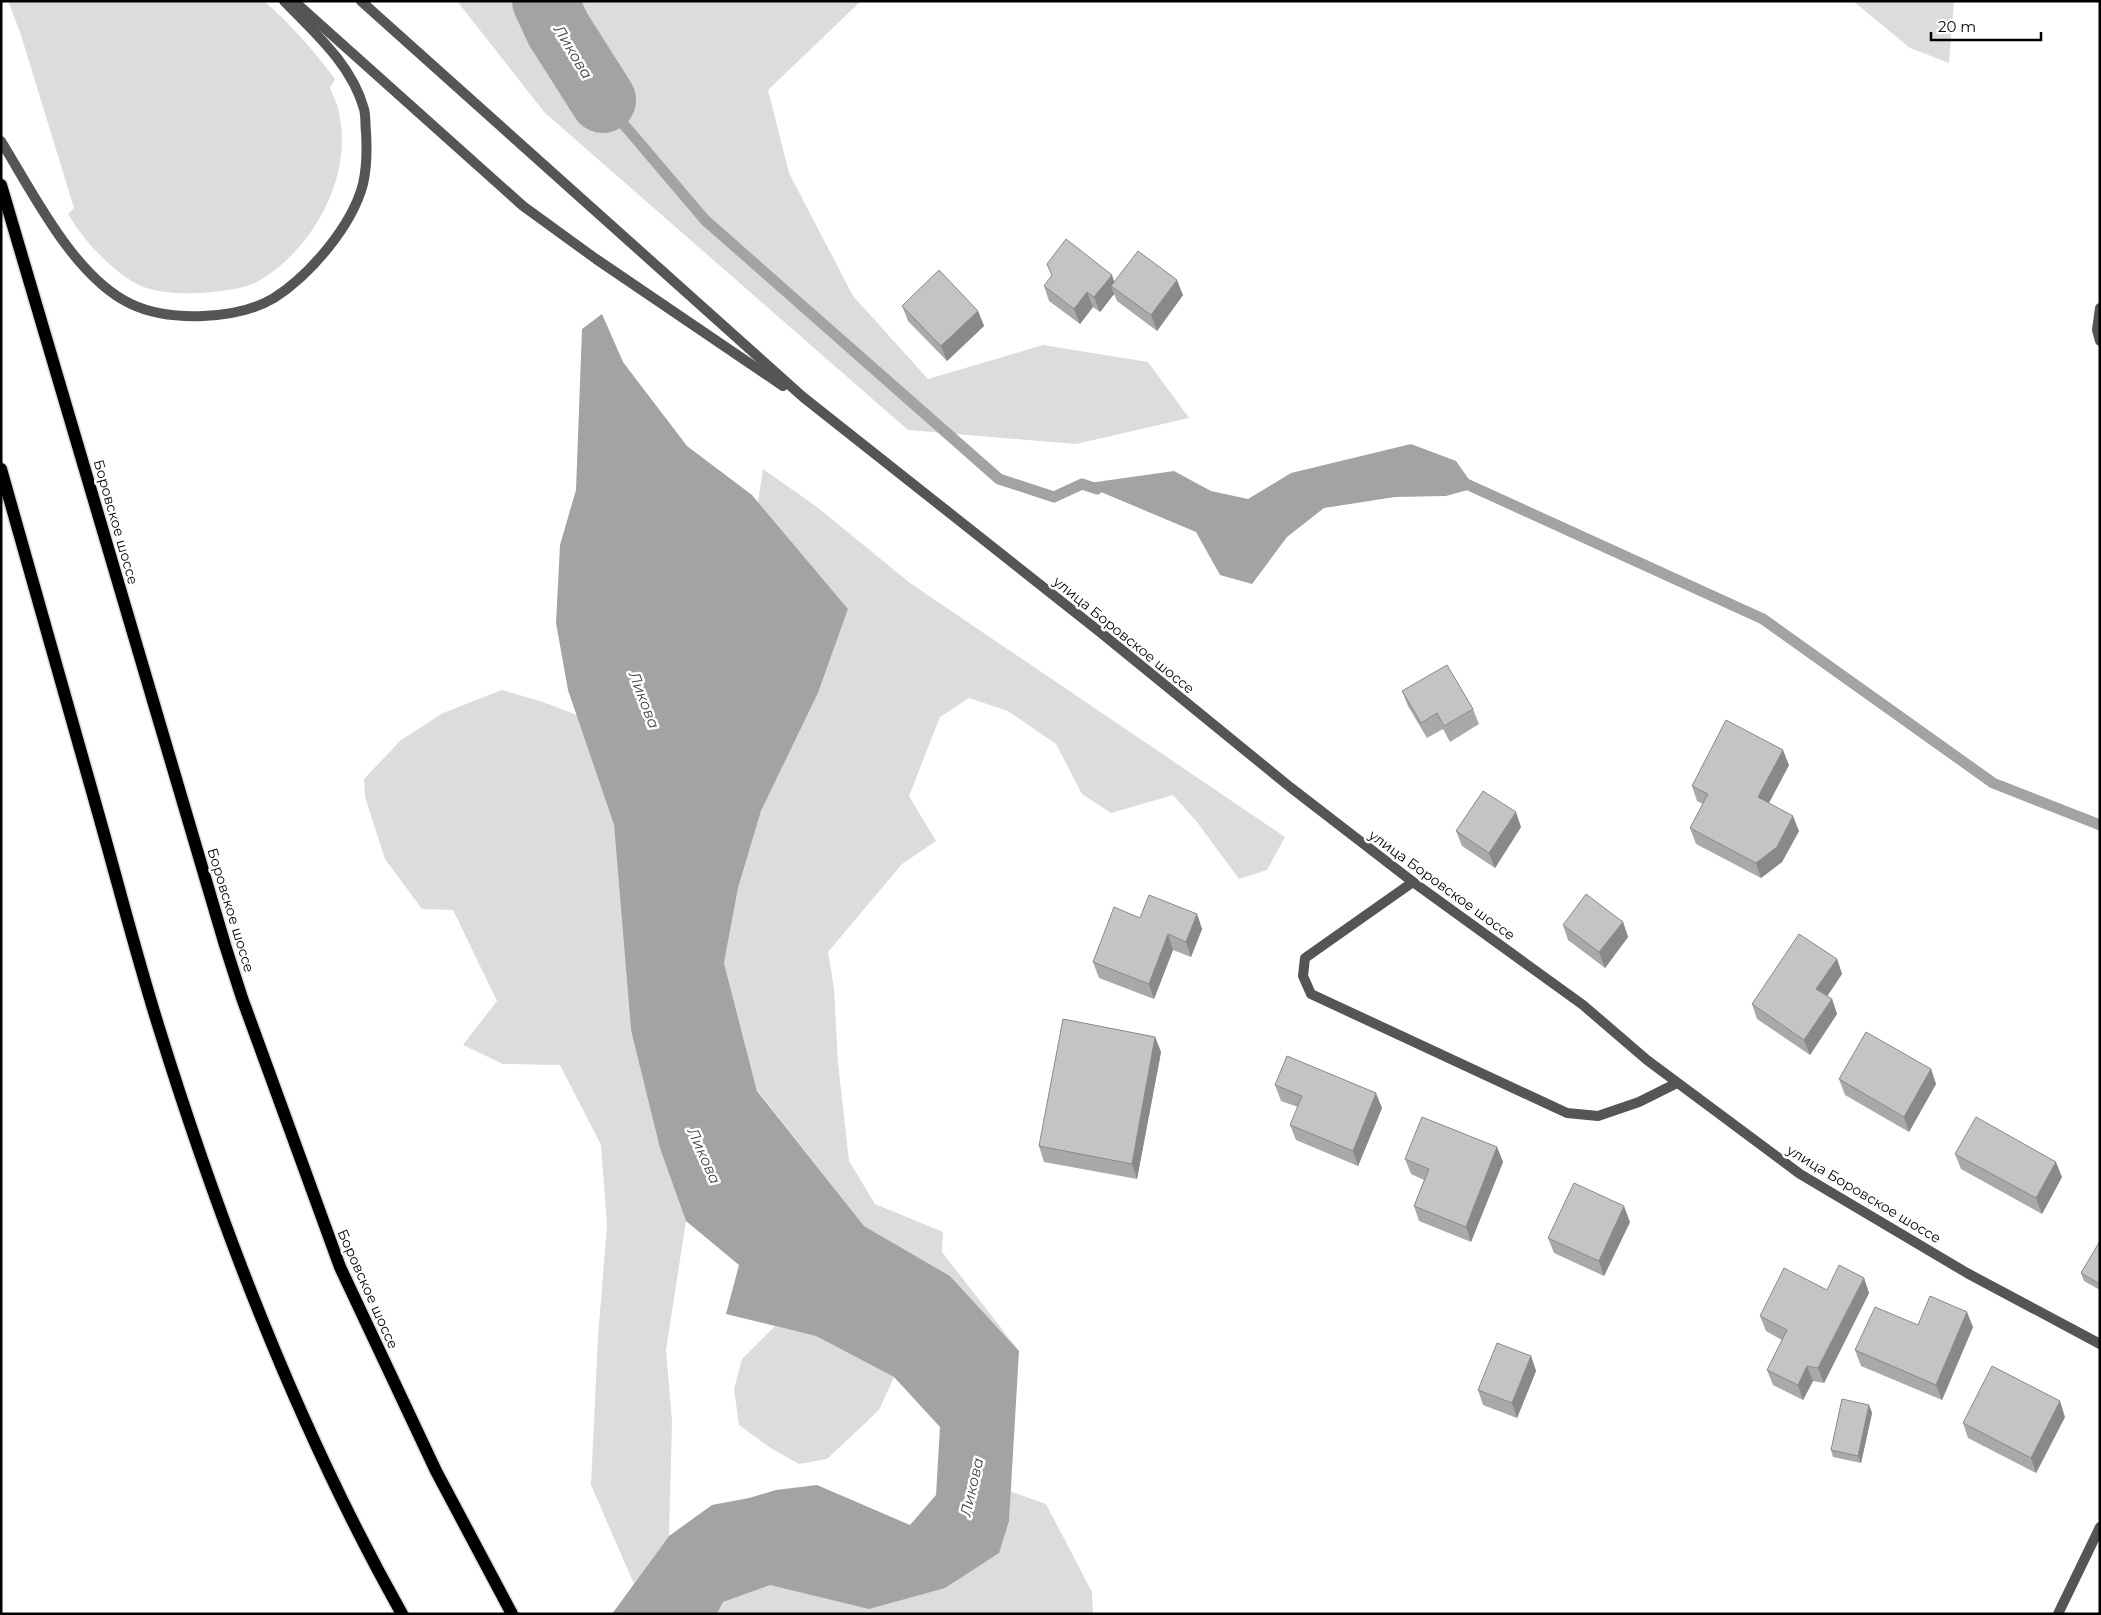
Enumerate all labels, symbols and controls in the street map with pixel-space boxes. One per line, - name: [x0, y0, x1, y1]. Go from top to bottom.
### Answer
- scale bar: [1931, 10, 2041, 42]
- text: 20 m: [1938, 17, 1976, 36]
- water label: Ликова: [549, 20, 597, 82]
- street label: Боровское шоссе: [90, 457, 142, 587]
- street label: улица Боровское шоссе: [1049, 572, 1198, 698]
- water label: Ликова: [625, 668, 664, 731]
- street label: улица Боровское шоссе: [1364, 825, 1519, 944]
- street label: Боровское шоссе: [204, 846, 258, 974]
- water label: Ликова: [683, 1124, 725, 1187]
- street label: улица Боровское шоссе: [1783, 1140, 1944, 1247]
- street label: Боровское шоссе: [334, 1226, 402, 1352]
- water label: Ликова: [955, 1456, 987, 1519]

